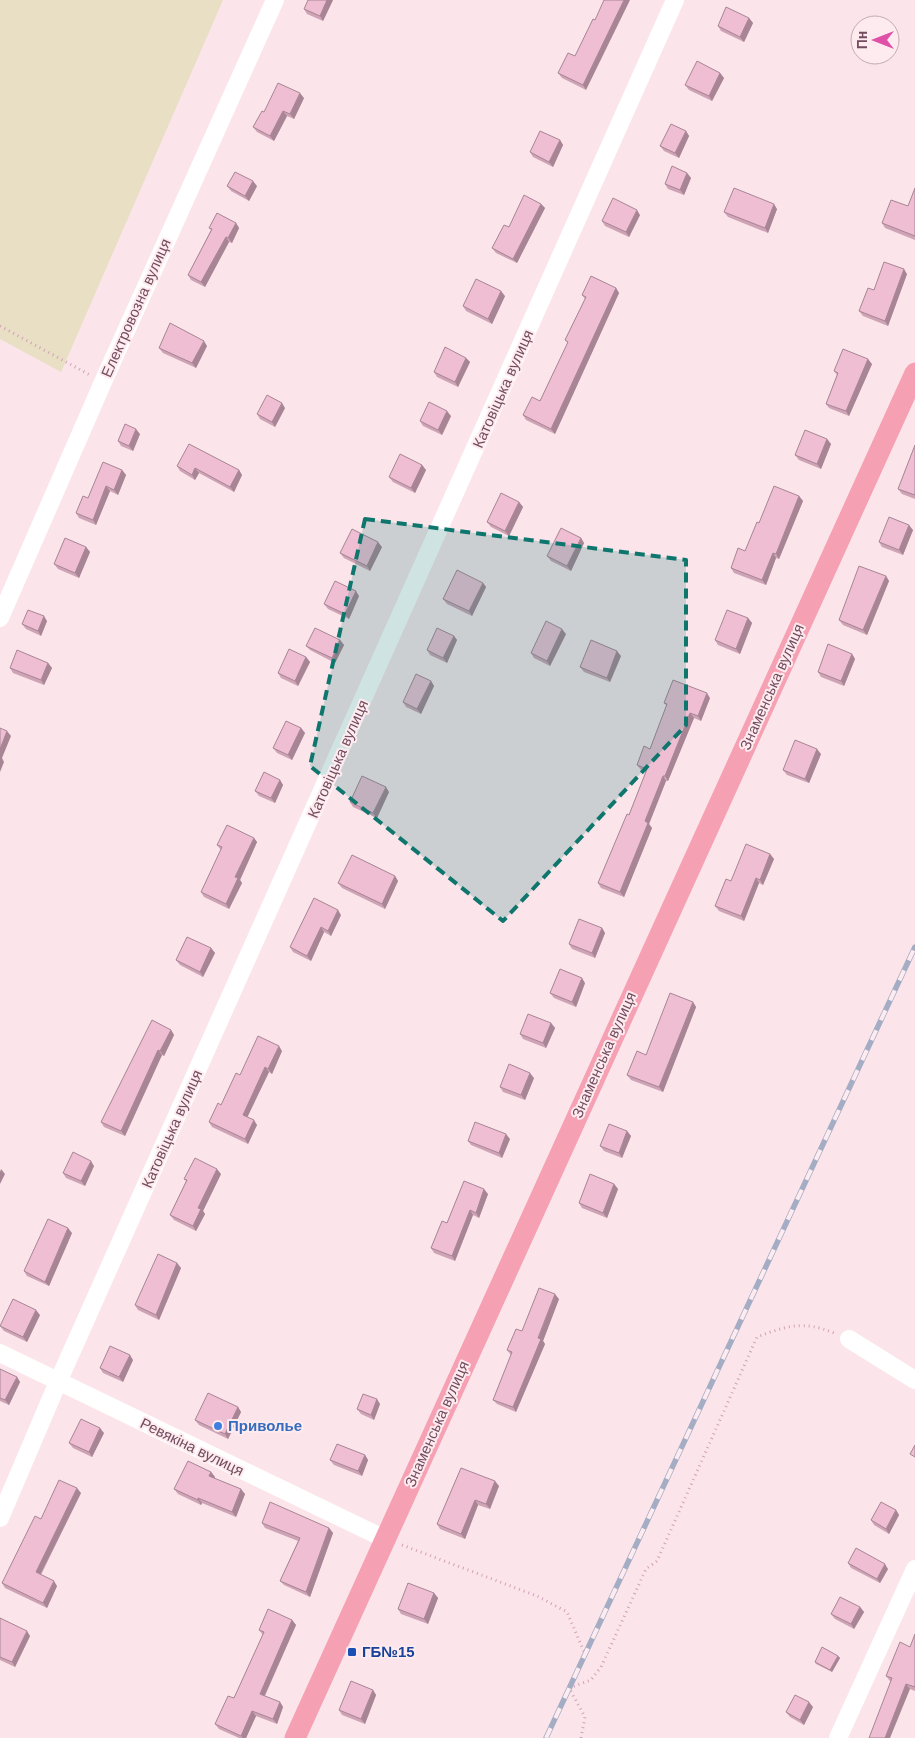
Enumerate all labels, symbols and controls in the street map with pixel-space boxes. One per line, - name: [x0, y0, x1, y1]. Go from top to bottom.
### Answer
- north arrow: [850, 15, 900, 65]
- text: Пн: [854, 31, 870, 49]
- street label: Електровозна вулиця: [97, 236, 174, 380]
- street label: Катовіцька вулиця: [469, 327, 536, 451]
- street label: Знаменська вулиця: [736, 621, 807, 752]
- street label: Катовіцька вулиця: [304, 697, 371, 821]
- street label: Знаменська вулиця: [568, 989, 639, 1120]
- street label: Катовіцька вулиця: [138, 1067, 205, 1191]
- street label: Знаменська вулиця: [401, 1358, 472, 1489]
- street label: Ревякіна вулиця: [138, 1414, 247, 1479]
- place label: Приволье: [228, 1417, 302, 1434]
- marker: Приволье: [212, 1420, 224, 1432]
- place label: ГБ№15: [362, 1643, 415, 1660]
- marker: ГБ№15: [346, 1646, 358, 1658]

